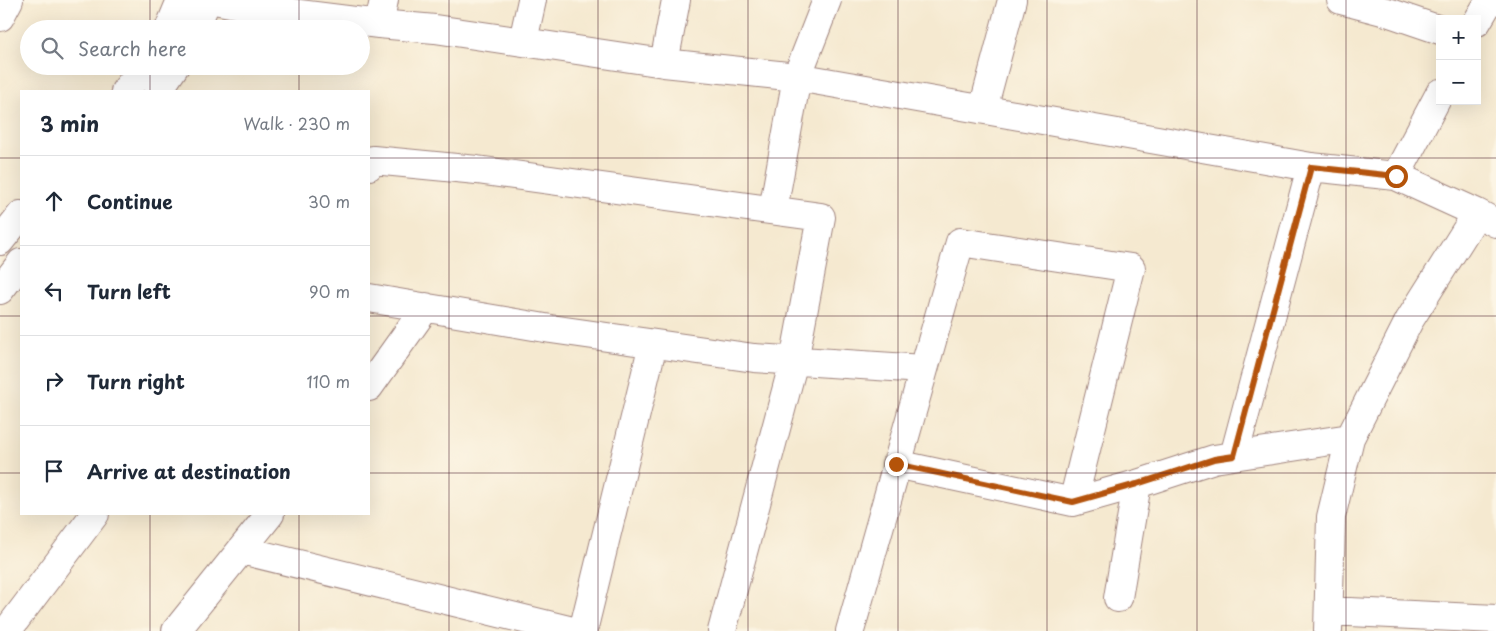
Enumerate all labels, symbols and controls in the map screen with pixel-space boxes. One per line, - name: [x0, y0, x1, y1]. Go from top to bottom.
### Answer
- map controls: [1436, 15, 1481, 105]
- button: +: [1436, 15, 1481, 60]
- search box: [20, 20, 370, 75]
- icon: search: [38, 34, 66, 62]
- text: Search here: [78, 34, 187, 62]
- button: −: [1436, 60, 1481, 105]
- text: 3 min: [40, 107, 99, 139]
- text: Walk · 230 m: [243, 111, 350, 135]
- route start: [1385, 165, 1408, 188]
- icon: ahead: [40, 187, 68, 215]
- text: Continue: [87, 187, 173, 215]
- text: 30 m: [308, 189, 350, 213]
- icon: left: [40, 277, 68, 305]
- text: Turn left: [87, 277, 171, 305]
- text: 90 m: [309, 279, 350, 303]
- icon: right: [40, 367, 68, 395]
- text: Turn right: [87, 367, 185, 395]
- text: 110 m: [307, 369, 350, 393]
- route end: [885, 453, 908, 476]
- icon: arrive: [40, 457, 68, 485]
- text: Arrive at destination: [87, 457, 291, 485]

